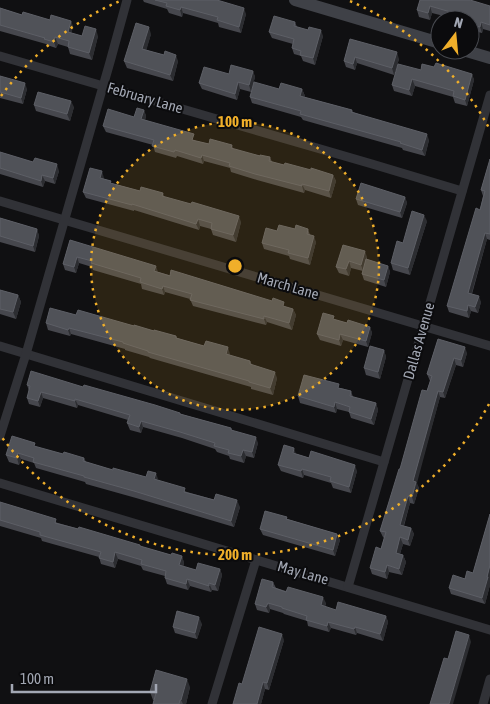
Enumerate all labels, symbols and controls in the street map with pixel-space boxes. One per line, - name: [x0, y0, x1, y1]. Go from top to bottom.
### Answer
- north arrow: [430, 10, 480, 60]
- text: N: [452, 14, 465, 31]
- street label: February Lane: [105, 79, 185, 116]
- text: 100 m: [218, 113, 252, 130]
- centre of rings: [226, 257, 244, 275]
- street label: March Lane: [255, 269, 321, 302]
- street label: Dallas Avenue: [399, 300, 438, 381]
- text: 200 m: [218, 546, 252, 563]
- street label: May Lane: [276, 557, 331, 588]
- scale bar: [12, 662, 156, 694]
- text: 100 m: [20, 670, 54, 687]

